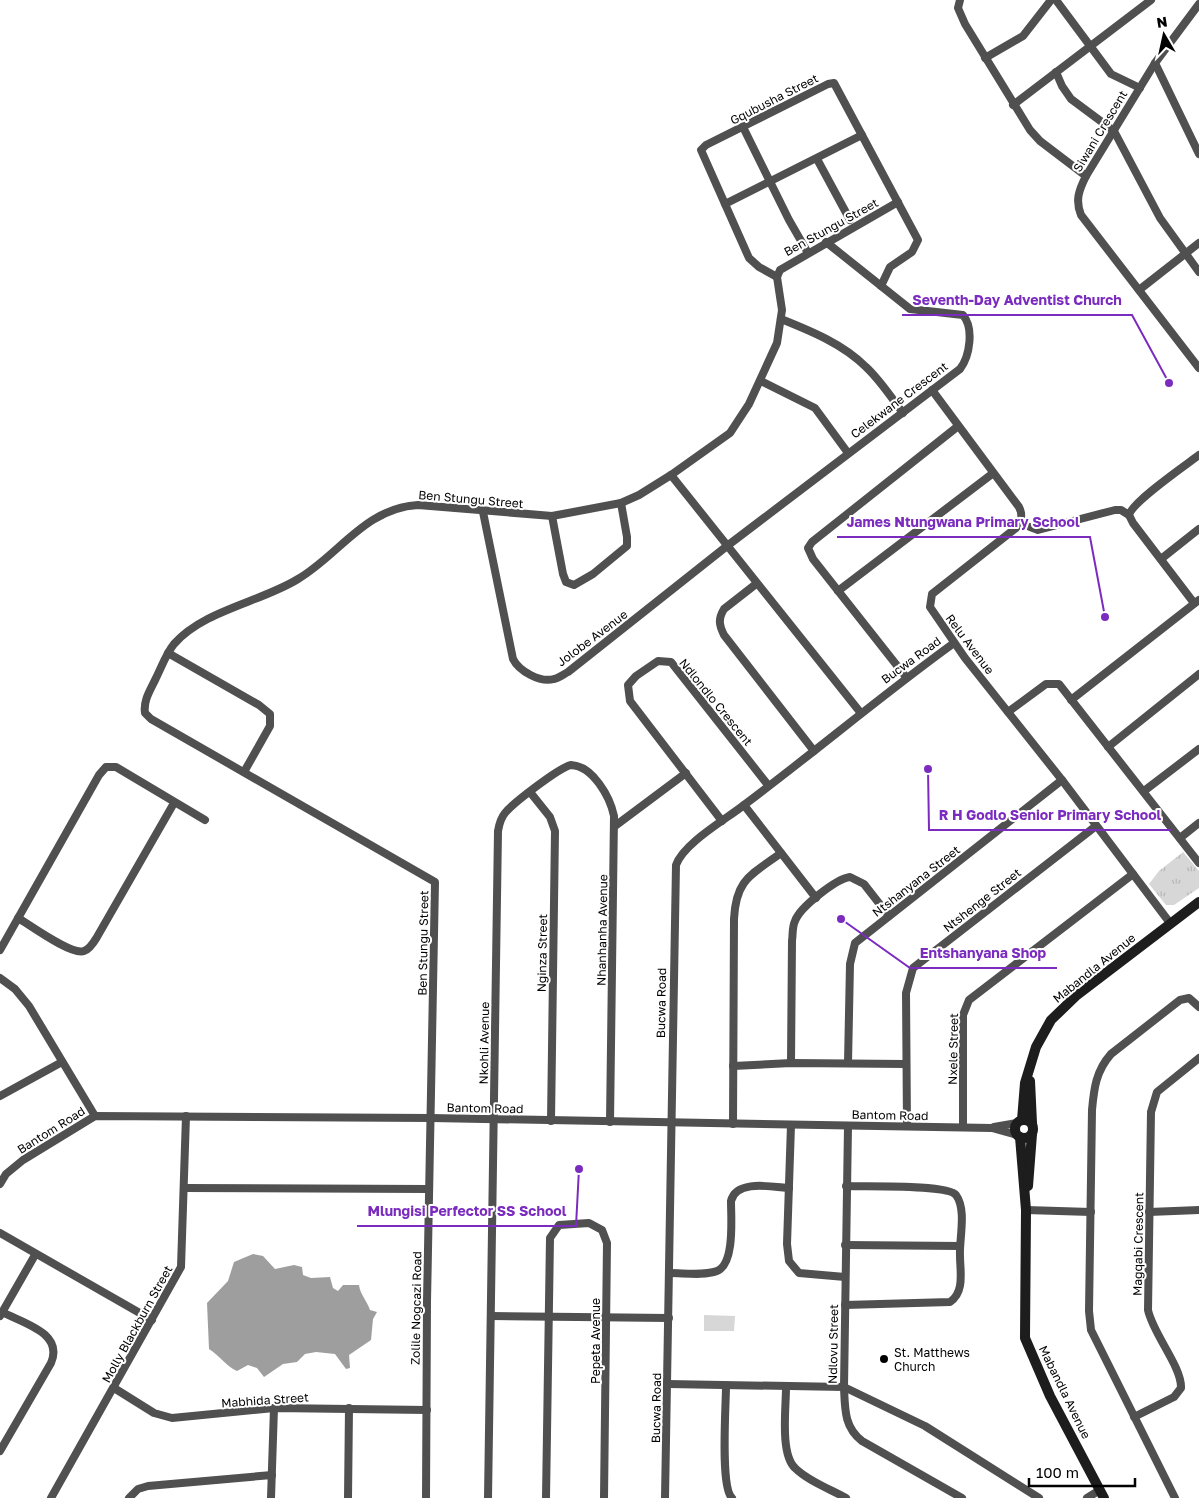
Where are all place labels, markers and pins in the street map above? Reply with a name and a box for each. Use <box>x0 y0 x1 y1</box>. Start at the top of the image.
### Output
callout: Seventh-Day Adventist Church <box>902 286 1132 315</box>
callout: James Ntungwana Primary School <box>837 508 1090 537</box>
callout: R H Godlo Senior Primary School <box>929 801 1171 830</box>
callout: Entshanyana Shop <box>910 939 1057 968</box>
callout: Mlungisi Perfector SS School <box>357 1197 576 1226</box>
place label: St. Matthews Church <box>894 1345 970 1374</box>
marker: St. Matthews Church <box>878 1353 890 1365</box>

